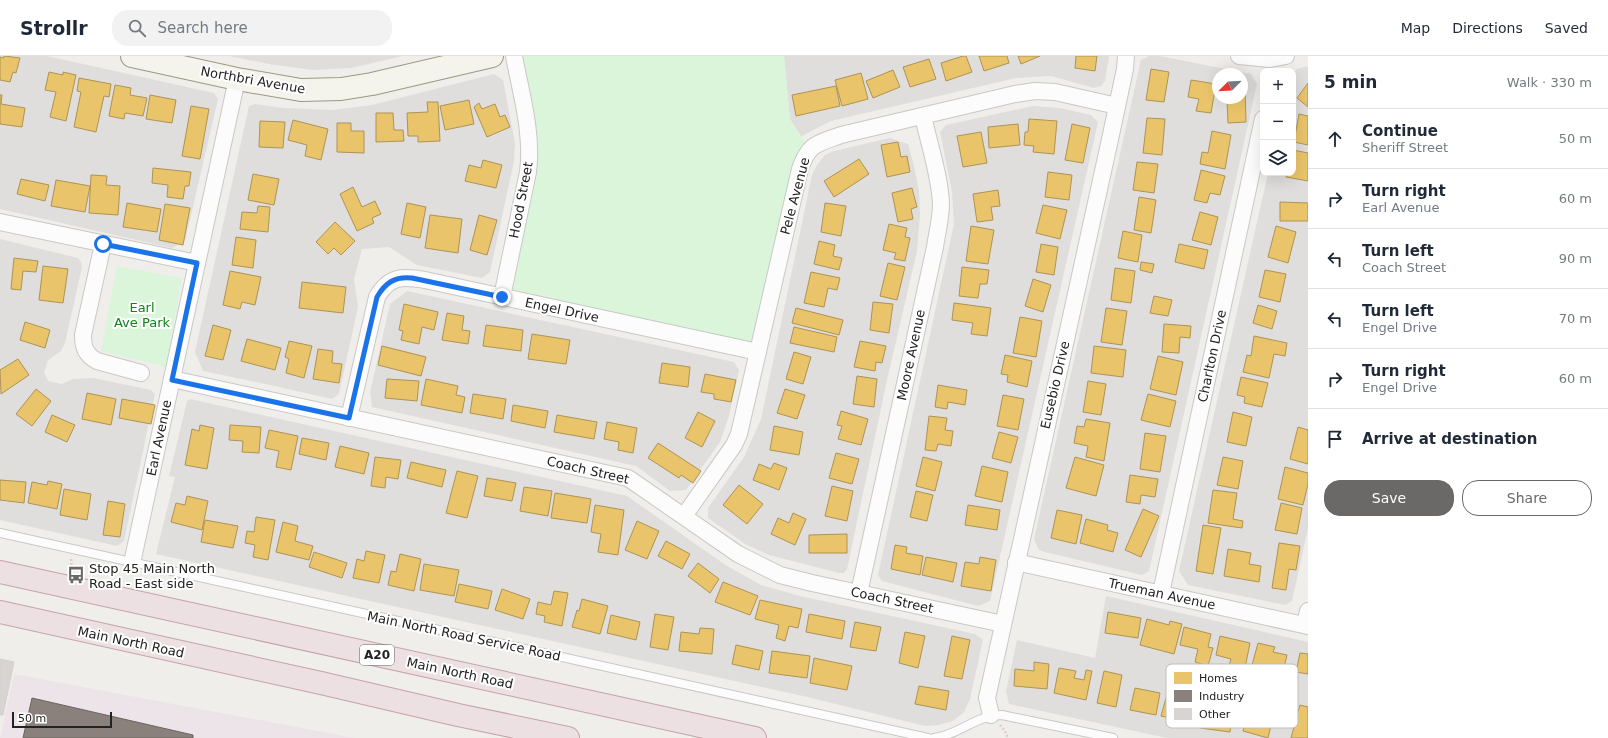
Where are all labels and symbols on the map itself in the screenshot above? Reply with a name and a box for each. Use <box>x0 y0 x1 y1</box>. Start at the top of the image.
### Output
street label: Northbri Avenue <box>200 63 306 97</box>
north arrow <box>1212 68 1248 104</box>
street label: Pele Avenue <box>777 156 813 236</box>
street label: Hood Street <box>506 160 536 240</box>
route start <box>94 235 112 253</box>
route end <box>493 288 511 306</box>
street label: Engel Drive <box>524 295 600 325</box>
park label: Earl Ave Park <box>114 300 170 330</box>
street label: Moore Avenue <box>894 308 928 402</box>
street label: Charlton Drive <box>1195 308 1229 404</box>
street label: Eusebio Drive <box>1038 340 1072 430</box>
street label: Earl Avenue <box>144 398 174 478</box>
street label: Coach Street <box>545 453 631 487</box>
place label: Stop 45 Main North Road - East side <box>89 561 215 591</box>
bus stop icon: Stop 45 Main North Road - East side <box>66 565 86 585</box>
street label: Trueman Avenue <box>1106 575 1217 613</box>
street label: Coach Street <box>849 584 935 616</box>
street label: Main North Road Service Road <box>366 608 562 664</box>
street label: Main North Road <box>76 623 186 661</box>
road number: A20 <box>360 645 394 665</box>
street label: Main North Road <box>405 654 515 692</box>
legend <box>1166 664 1298 728</box>
text: Homes <box>1199 672 1237 685</box>
text: Industry <box>1199 690 1245 703</box>
text: Other <box>1199 708 1231 721</box>
scale bar <box>12 710 112 729</box>

